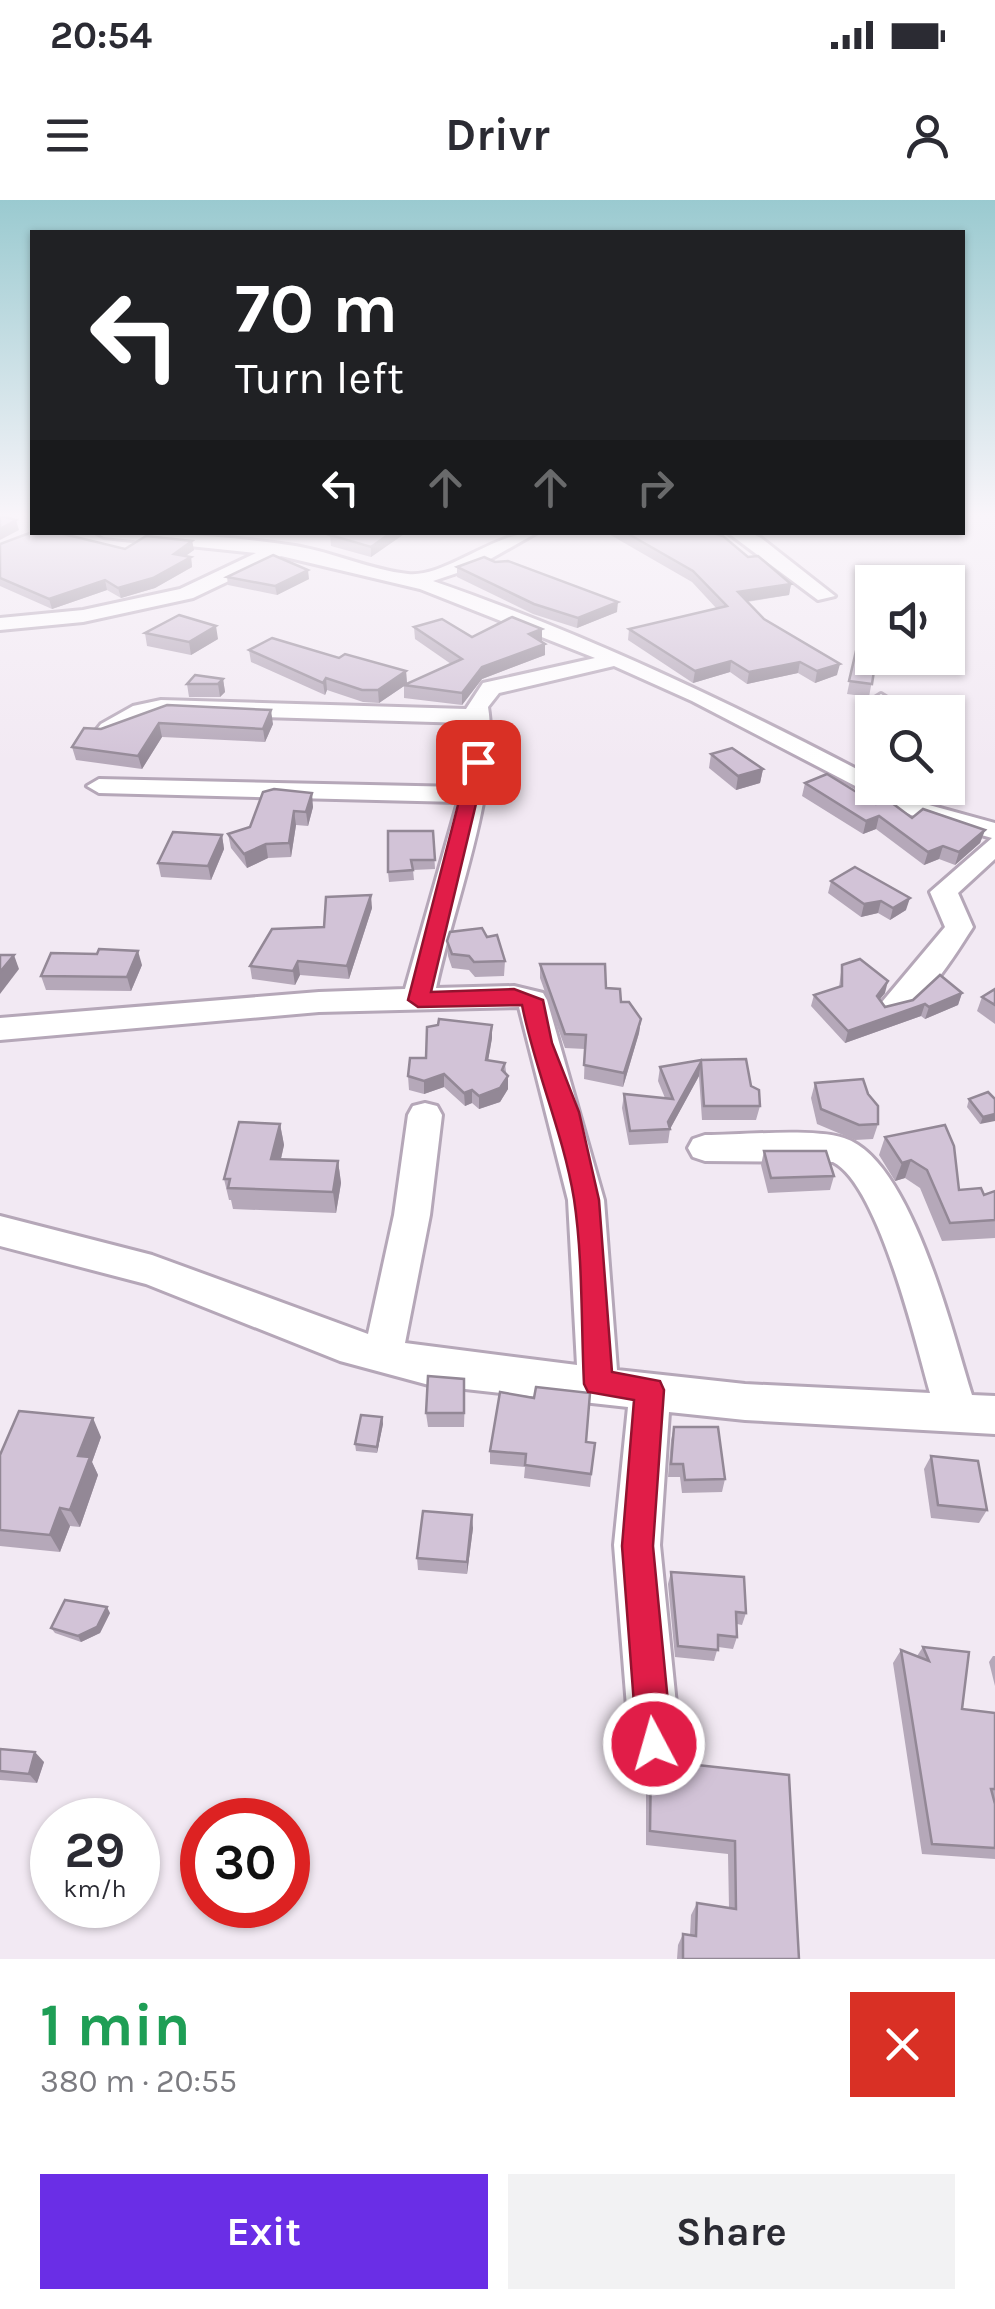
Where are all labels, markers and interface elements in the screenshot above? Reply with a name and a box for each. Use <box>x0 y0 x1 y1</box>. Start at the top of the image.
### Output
text: 20:54 <box>50 13 152 58</box>
icon: menu <box>40 108 95 163</box>
icon: person <box>900 108 955 163</box>
text: Drivr <box>445 109 550 161</box>
text: 70 m <box>235 268 398 350</box>
icon: left <box>70 270 200 400</box>
text: Turn left <box>235 352 404 404</box>
icon: left <box>313 460 368 515</box>
icon: ahead <box>418 460 473 515</box>
icon: ahead <box>523 460 578 515</box>
icon: right <box>628 460 683 515</box>
map controls <box>855 565 965 805</box>
button: sound <box>855 565 965 675</box>
button: search <box>855 695 965 805</box>
pin <box>436 720 521 805</box>
icon: arrive <box>451 735 506 790</box>
position arrow <box>602 1692 706 1796</box>
speed limit sign: 30 <box>180 1798 310 1928</box>
text: 29 <box>65 1821 125 1880</box>
text: km/h <box>63 1874 127 1903</box>
text: 1 min <box>40 1990 191 2060</box>
button: close <box>850 1992 955 2097</box>
text: 380 m · 20:55 <box>40 2063 237 2100</box>
button: Exit <box>40 2174 488 2289</box>
button: Share <box>508 2174 955 2289</box>

